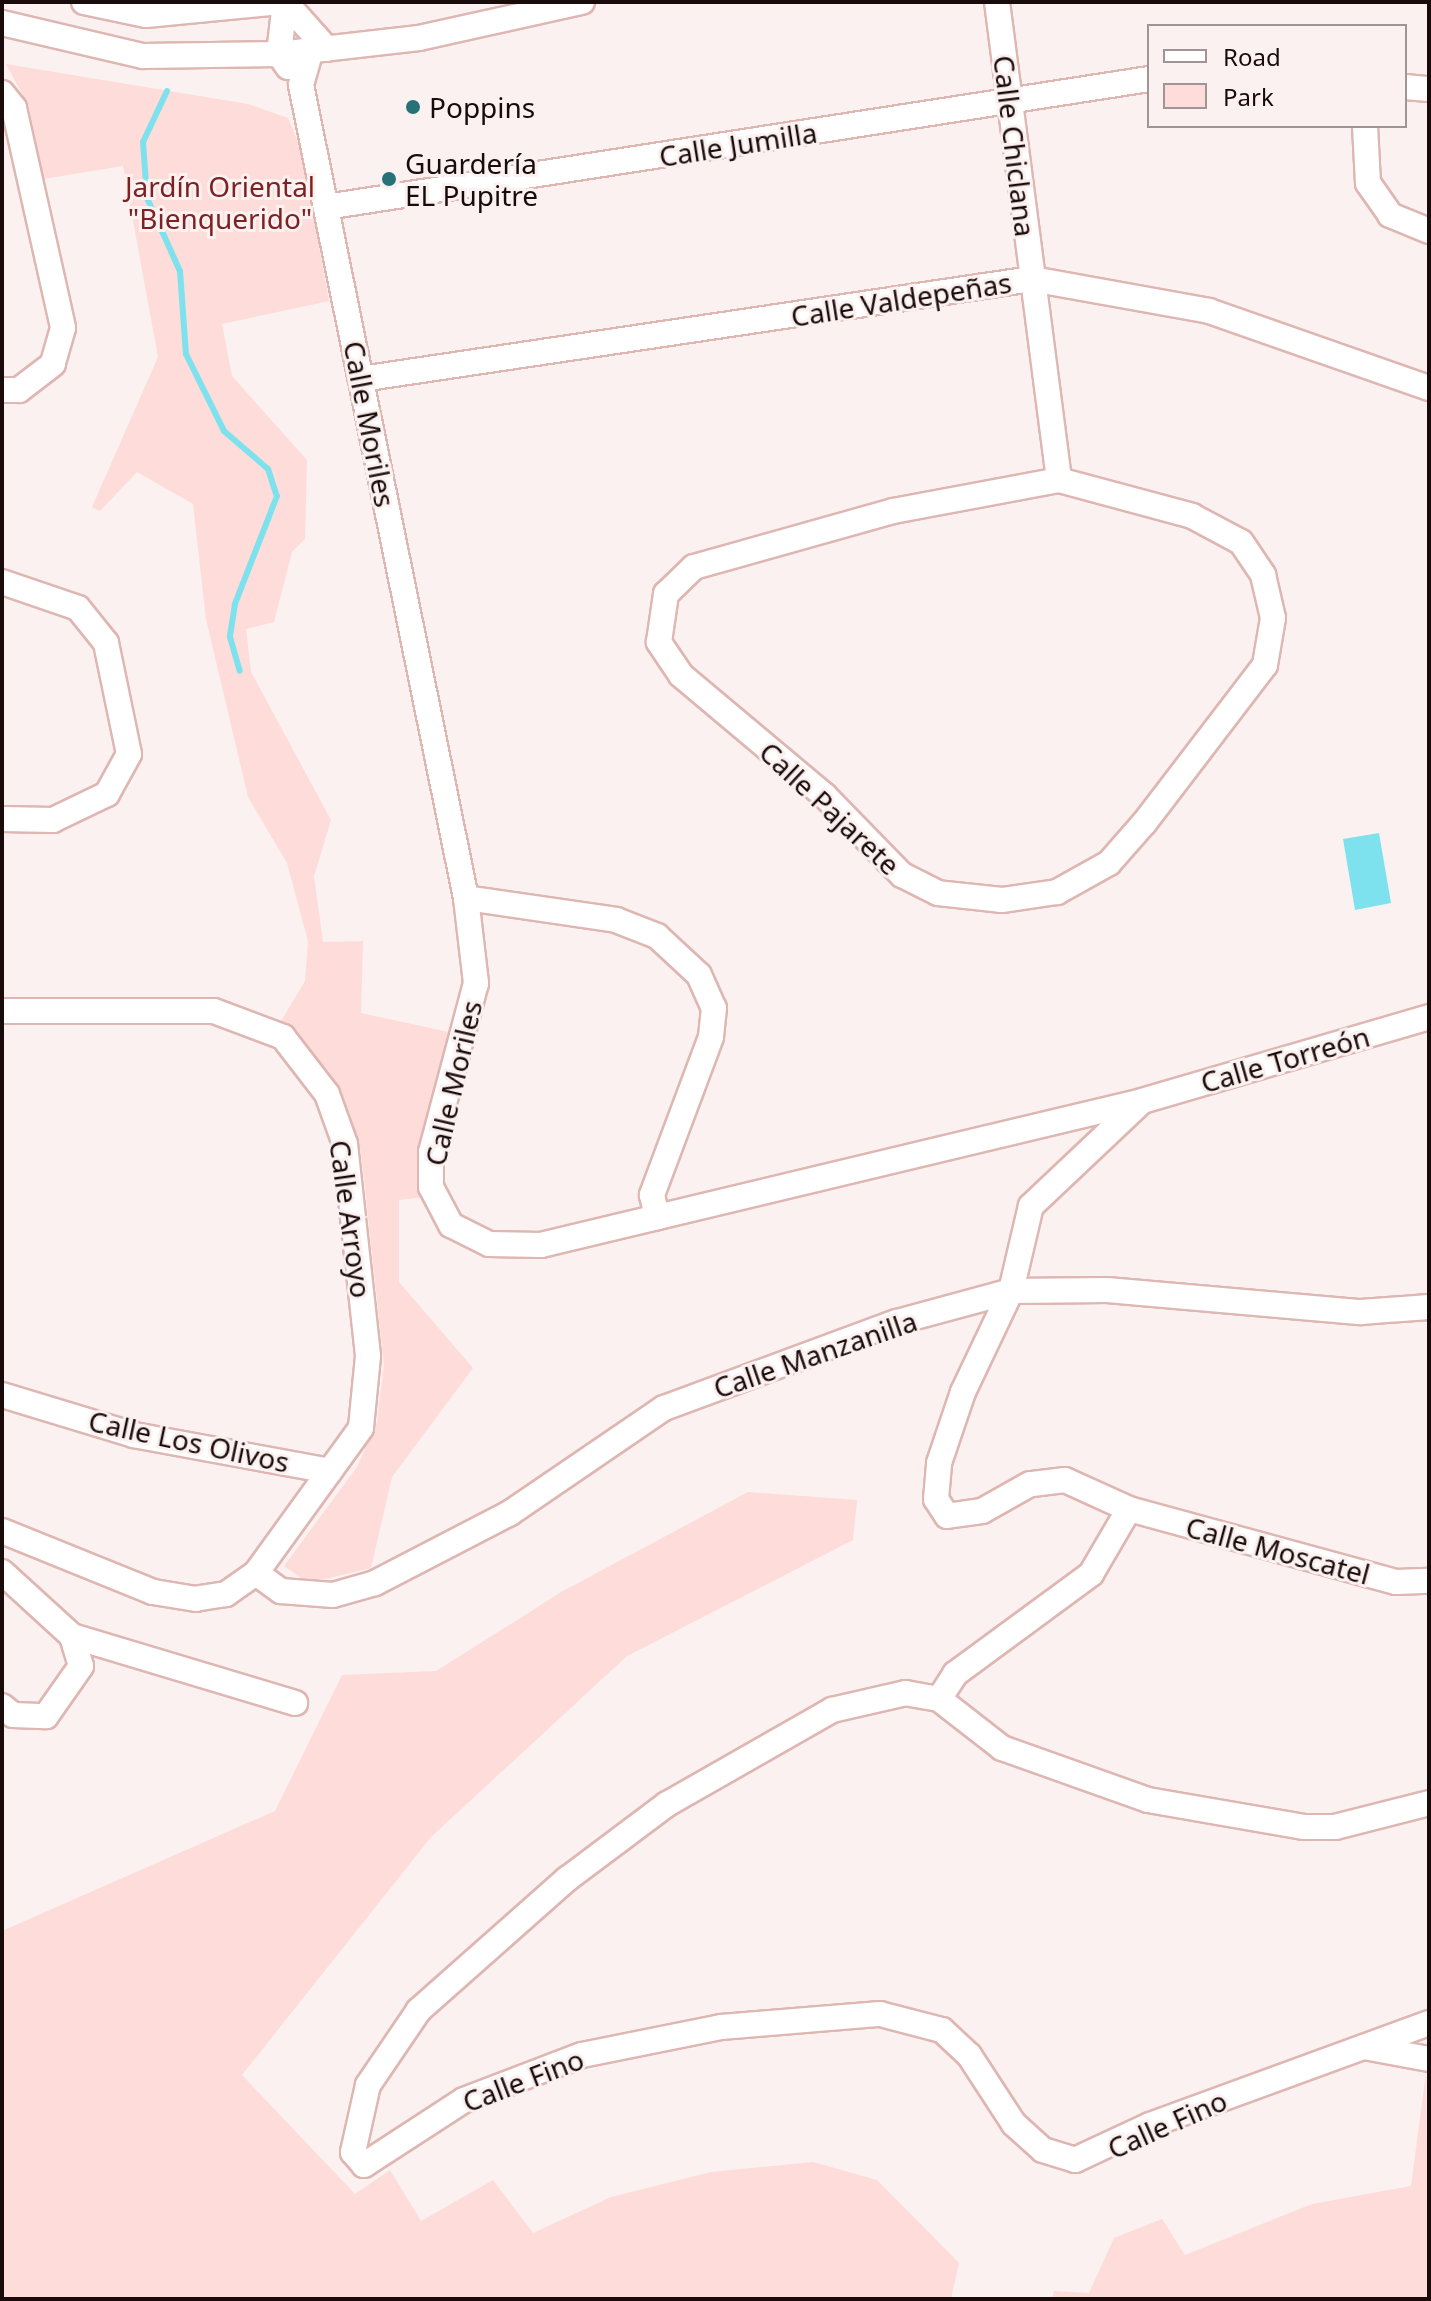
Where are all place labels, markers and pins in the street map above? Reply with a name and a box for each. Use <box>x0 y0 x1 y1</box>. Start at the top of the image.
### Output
place label: Poppins <box>429 90 535 124</box>
marker: Poppins <box>404 98 422 116</box>
place label: Guardería EL Pupitre <box>405 146 538 212</box>
marker: Guardería EL Pupitre <box>380 170 398 188</box>

